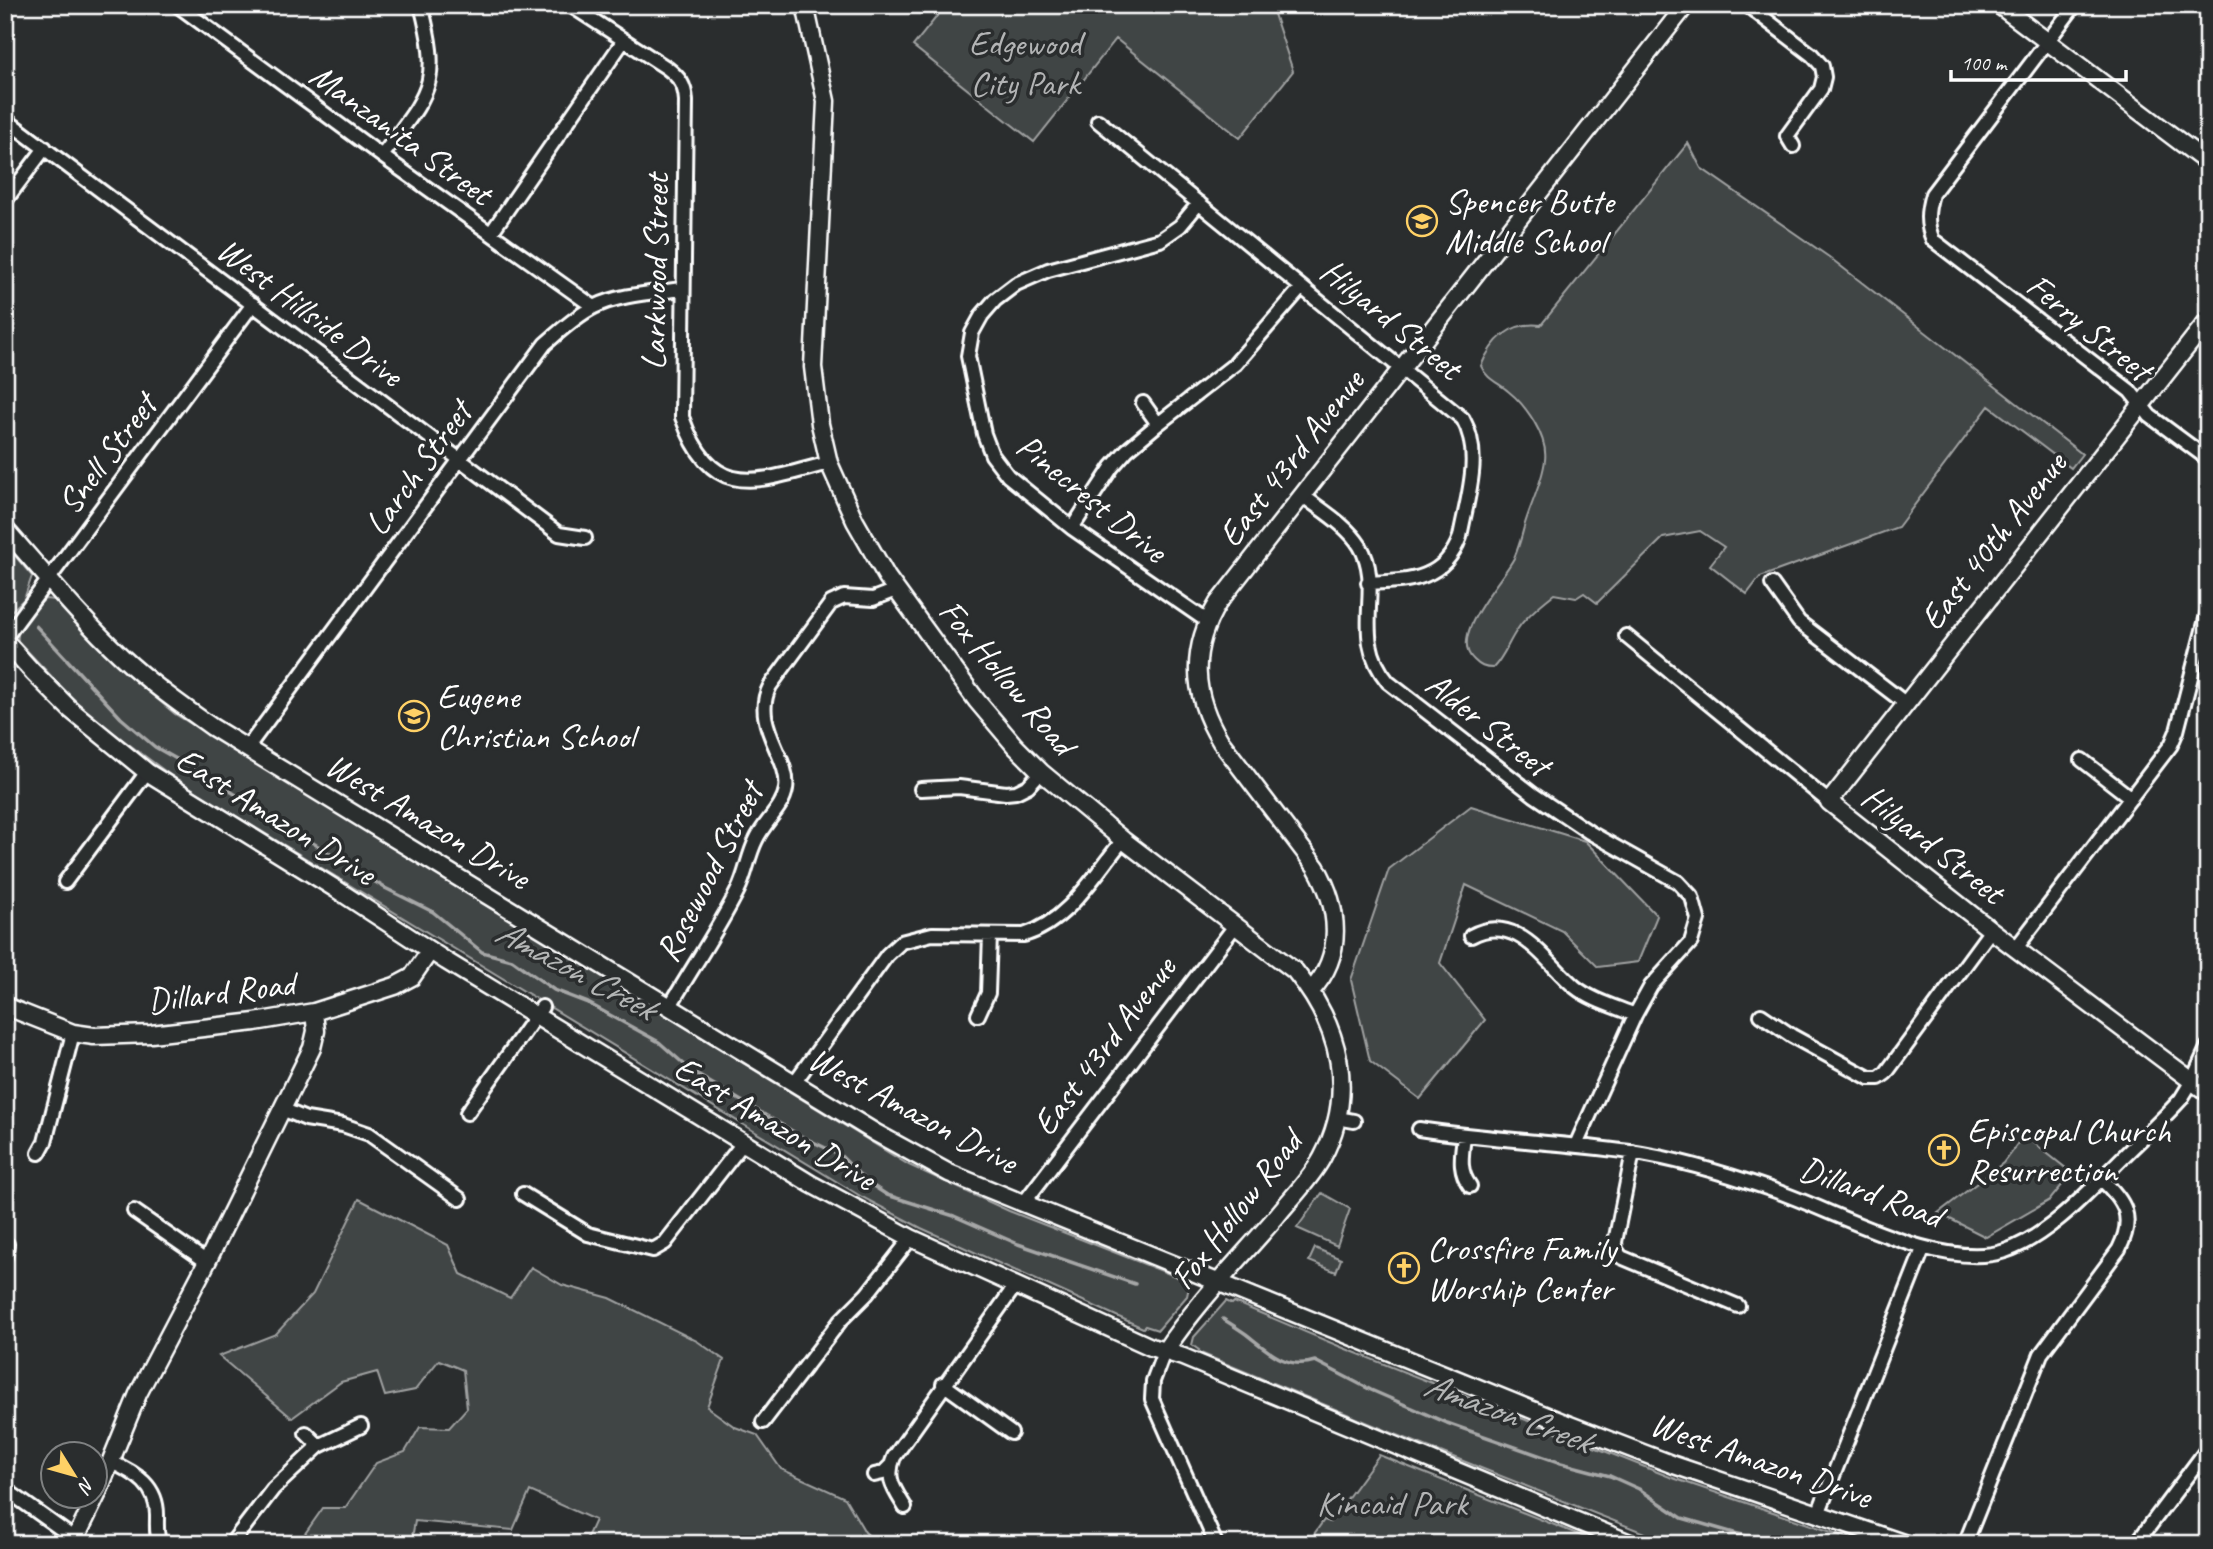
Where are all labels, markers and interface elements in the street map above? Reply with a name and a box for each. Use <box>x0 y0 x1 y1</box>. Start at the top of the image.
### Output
park label: Edgewood City Park <box>969 21 1087 106</box>
scale bar <box>1951 38 2126 82</box>
text: 100 m <box>1961 50 2008 76</box>
street label: Manzanita Street <box>301 53 504 217</box>
street label: Larkwood Street <box>631 170 679 370</box>
place label: Spencer Butte Middle School <box>1445 179 1616 264</box>
school or university icon: Spencer Butte Middle School <box>1405 204 1439 238</box>
street label: West Hillside Drive <box>208 227 414 398</box>
street label: Hilyard Street <box>1311 248 1473 392</box>
street label: Ferry Street <box>2017 263 2164 394</box>
street label: East 43rd Avenue <box>1208 358 1376 556</box>
street label: Snell Street <box>47 381 170 523</box>
street label: Larch Street <box>354 389 484 544</box>
street label: Pinecrest Drive <box>1007 423 1179 574</box>
street label: East 40th Avenue <box>1909 441 2078 639</box>
street label: Fox Hollow Road <box>929 590 1088 768</box>
street label: Alder Street <box>1417 661 1563 789</box>
place label: Eugene Christian School <box>437 674 641 759</box>
school or university icon: Eugene Christian School <box>397 699 431 733</box>
street label: East Amazon Drive <box>168 737 387 897</box>
street label: West Amazon Drive <box>318 742 541 901</box>
street label: Rosewood Street <box>645 771 775 969</box>
street label: Hilyard Street <box>1853 774 2016 916</box>
water label: Amazon Creek <box>488 907 669 1033</box>
street label: East 43rd Avenue <box>1022 945 1188 1144</box>
street label: Dillard Road <box>145 960 302 1023</box>
street label: West Amazon Drive <box>801 1036 1028 1185</box>
street label: East Amazon Drive <box>666 1045 886 1202</box>
place label: Episcopal Church Resurrection <box>1967 1108 2172 1193</box>
street label: Fox Hollow Road <box>1160 1117 1315 1299</box>
church icon: Episcopal Church Resurrection <box>1927 1133 1961 1167</box>
street label: Dillard Road <box>1794 1146 1953 1240</box>
place label: Crossfire Family Worship Center <box>1427 1226 1619 1311</box>
church icon: Crossfire Family Worship Center <box>1387 1251 1421 1285</box>
water label: Amazon Creek <box>1418 1360 1603 1466</box>
street label: West Amazon Drive <box>1645 1401 1880 1520</box>
north arrow <box>38 1440 108 1510</box>
text: N <box>72 1473 100 1499</box>
park label: Kincaid Park <box>1317 1481 1470 1526</box>

